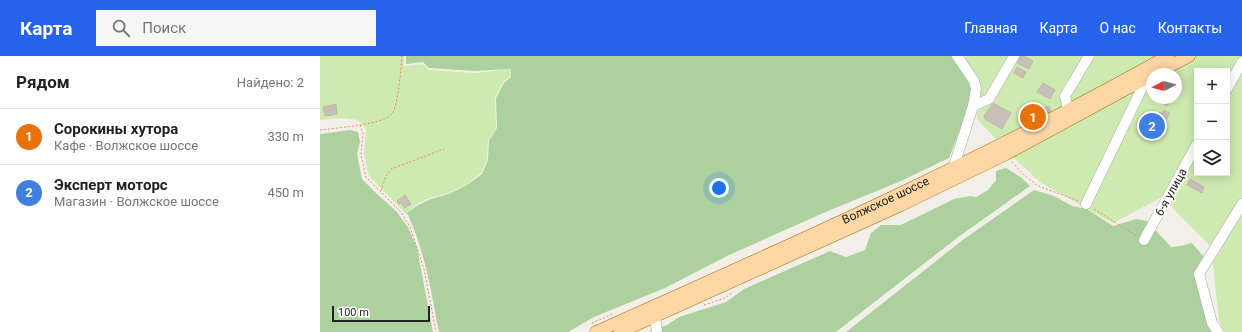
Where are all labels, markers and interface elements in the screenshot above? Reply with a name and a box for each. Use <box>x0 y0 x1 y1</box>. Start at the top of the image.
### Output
search box <box>96 10 376 46</box>
text: Карта <box>20 17 72 40</box>
icon: search <box>110 17 132 39</box>
text: Поиск <box>142 19 186 37</box>
text: Главная <box>964 20 1017 36</box>
text: Карта <box>1039 20 1078 36</box>
text: О нас <box>1100 20 1136 36</box>
text: Контакты <box>1158 20 1222 36</box>
north arrow <box>1146 68 1182 104</box>
map controls <box>1194 68 1230 176</box>
button: + <box>1194 68 1230 104</box>
text: Рядом <box>16 72 70 92</box>
text: Найдено: 2 <box>237 75 304 90</box>
pin: 1 <box>1020 102 1046 132</box>
button: − <box>1194 104 1230 140</box>
pin: 2 <box>1139 111 1165 141</box>
text: Сорокины хутора <box>54 120 178 138</box>
text: 1 <box>25 129 33 144</box>
text: 330 m <box>267 129 304 144</box>
text: Кафе · Волжское шоссе <box>54 138 198 153</box>
button: layers <box>1194 140 1230 176</box>
street label: 6-я улица <box>1152 166 1190 218</box>
street label: Волжское шоссе <box>840 174 931 227</box>
text: Эксперт моторс <box>54 176 168 194</box>
your location <box>709 178 729 198</box>
text: 2 <box>25 185 33 200</box>
text: 450 m <box>267 185 304 200</box>
text: Магазин · Волжское шоссе <box>54 194 219 209</box>
scale bar <box>332 304 430 323</box>
text: 100 m <box>338 306 369 319</box>

